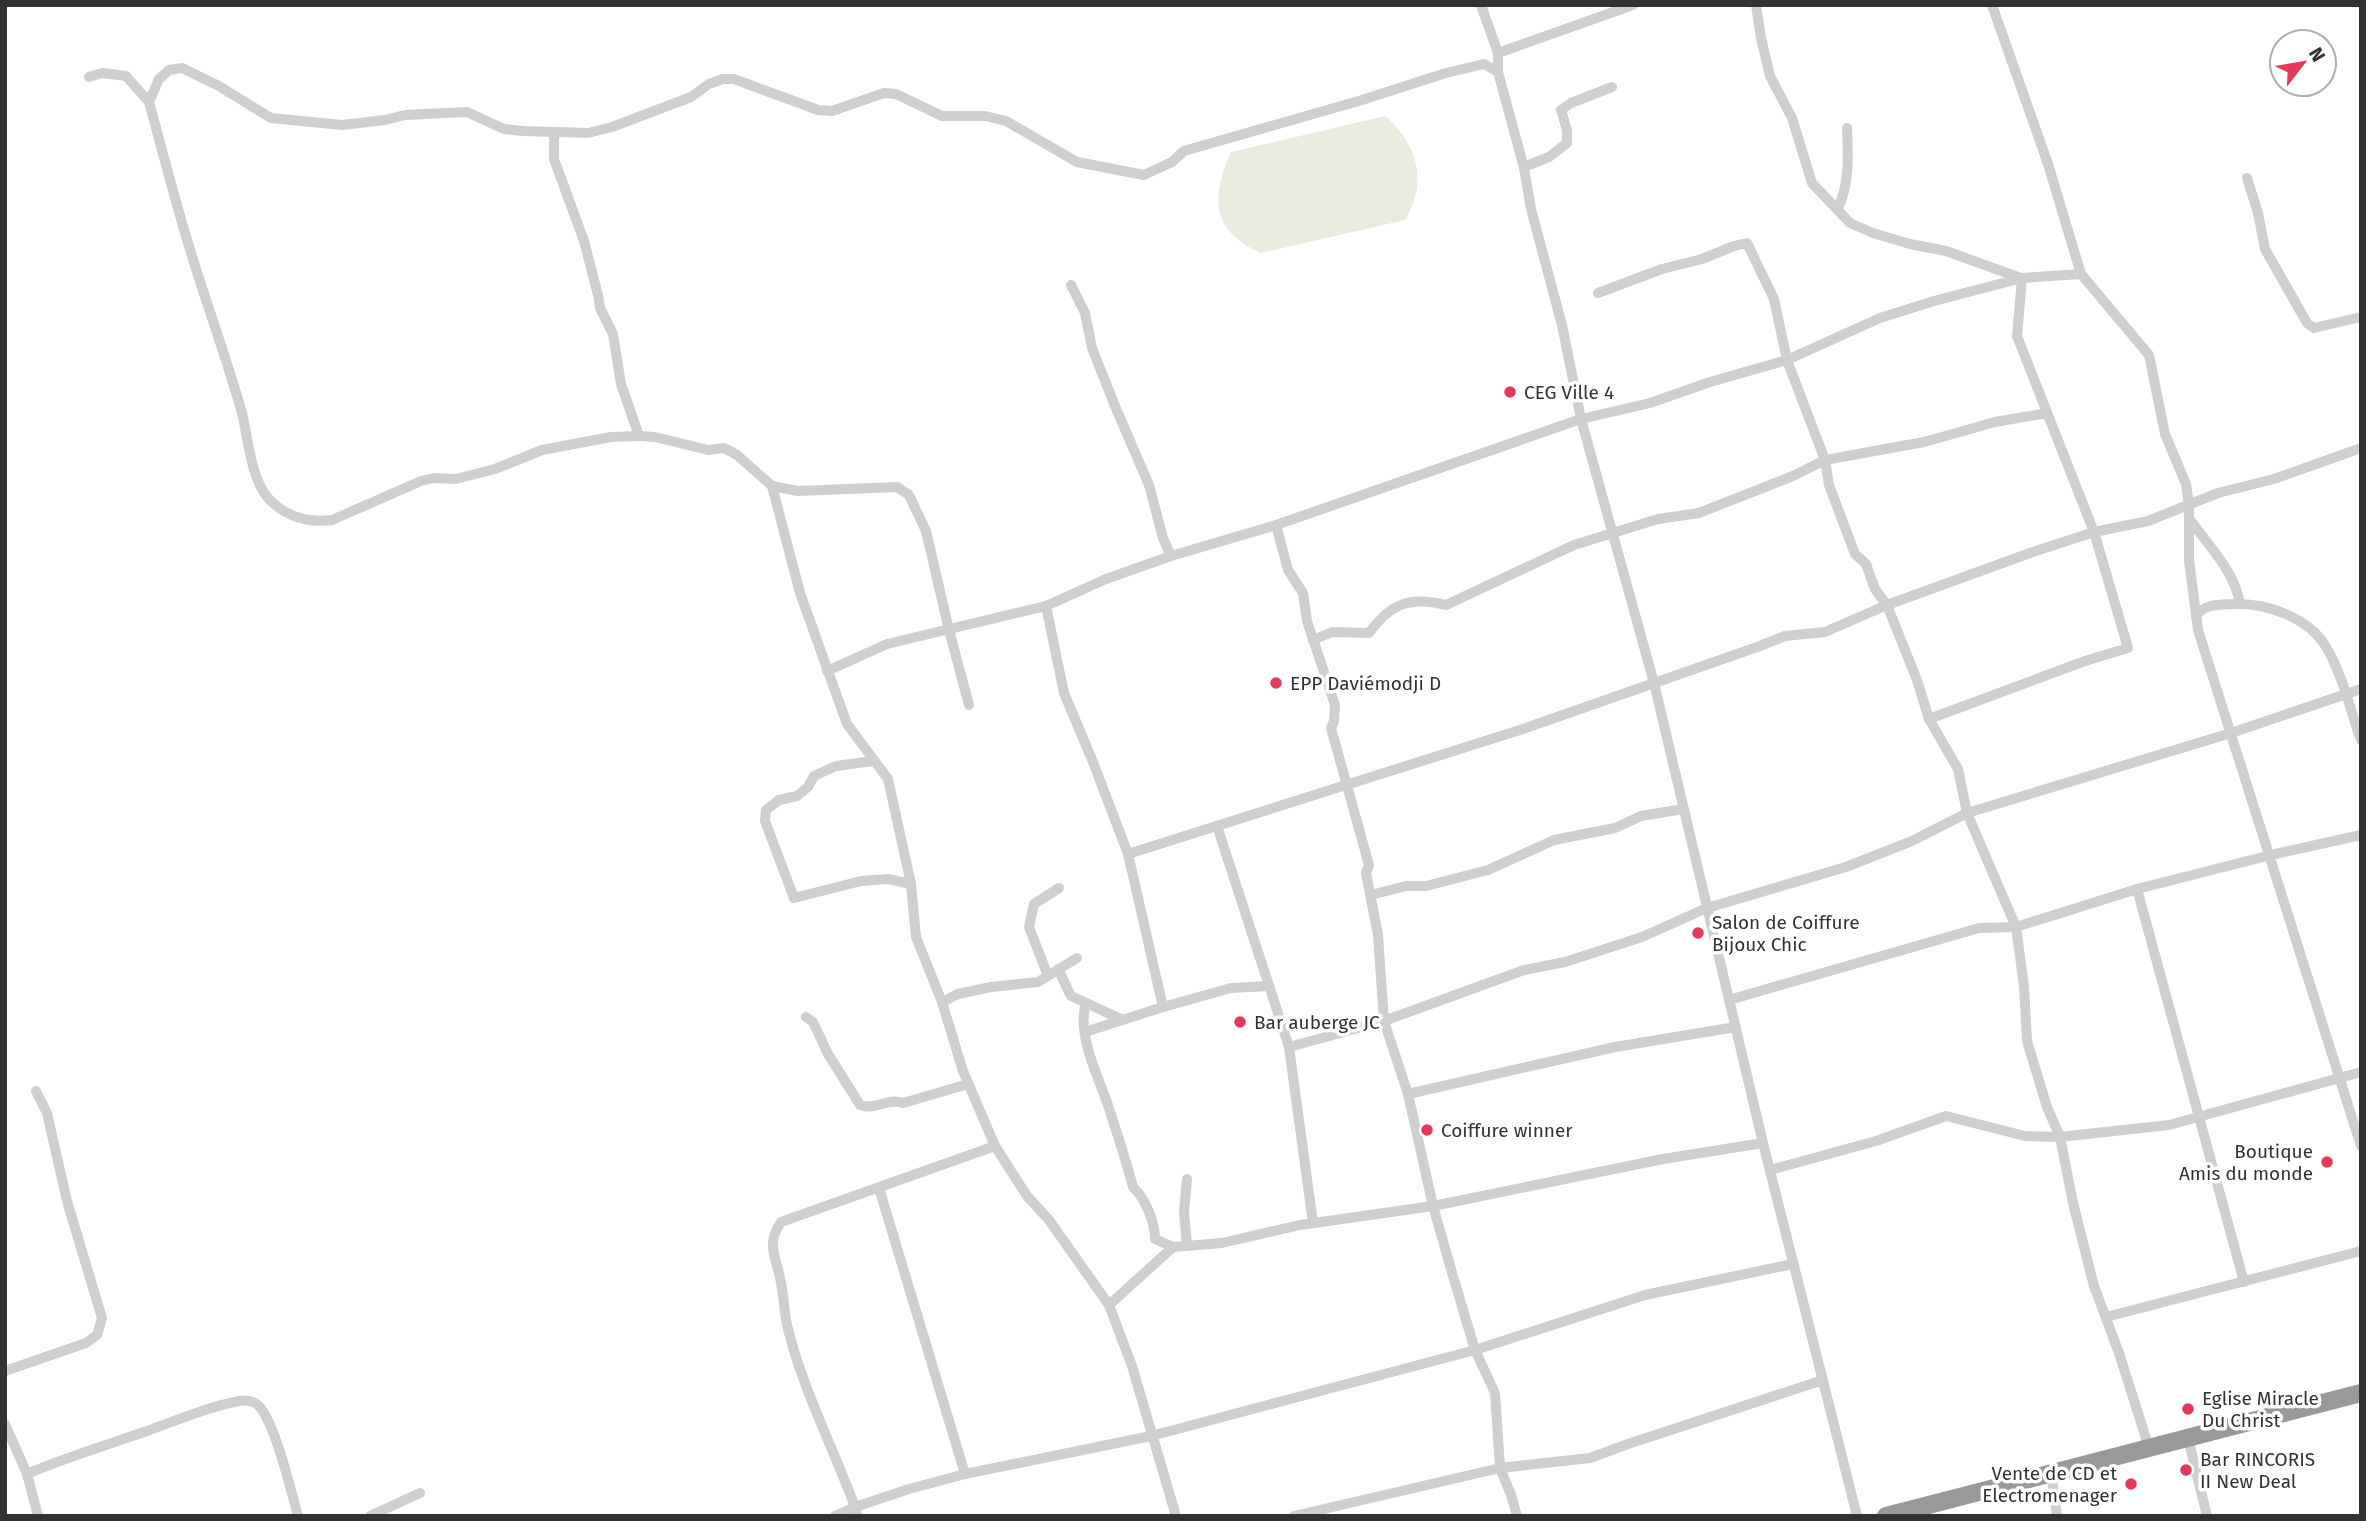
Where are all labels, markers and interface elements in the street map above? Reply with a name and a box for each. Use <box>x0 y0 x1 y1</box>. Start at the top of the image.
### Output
north arrow <box>2268 28 2338 98</box>
text: N <box>2304 43 2330 66</box>
place label: CEG Ville 4 <box>1524 381 1614 404</box>
marker: CEG Ville 4 <box>1502 384 1518 400</box>
place label: EPP Daviémodji D <box>1290 672 1441 695</box>
marker: EPP Daviémodji D <box>1268 675 1284 691</box>
place label: Salon de Coiffure Bijoux Chic <box>1712 911 1860 956</box>
marker: Salon de Coiffure Bijoux Chic <box>1690 925 1706 941</box>
place label: Bar auberge JC <box>1254 1011 1380 1034</box>
marker: Bar auberge JC <box>1232 1014 1248 1030</box>
place label: Coiffure winner <box>1441 1119 1573 1142</box>
marker: Coiffure winner <box>1419 1122 1435 1138</box>
place label: Boutique Amis du monde <box>2179 1140 2313 1185</box>
marker: Boutique Amis du monde <box>2319 1154 2335 1170</box>
place label: Eglise Miracle Du Christ <box>2202 1387 2319 1432</box>
marker: Eglise Miracle Du Christ <box>2180 1401 2196 1417</box>
place label: Bar RINCORIS II New Deal <box>2200 1448 2315 1493</box>
place label: Vente de CD et Electromenager <box>1982 1462 2118 1507</box>
marker: Bar RINCORIS II New Deal <box>2178 1462 2194 1478</box>
marker: Vente de CD et Electromenager <box>2123 1476 2139 1492</box>

